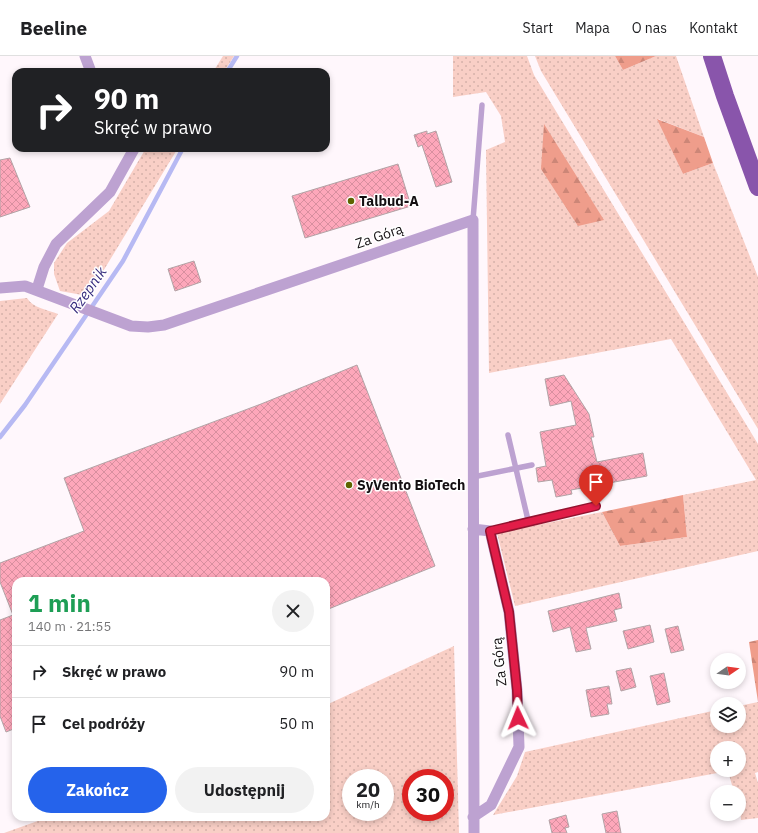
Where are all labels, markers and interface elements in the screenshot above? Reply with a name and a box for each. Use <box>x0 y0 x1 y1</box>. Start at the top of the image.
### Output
text: Beeline <box>20 16 87 40</box>
text: Start <box>523 19 553 37</box>
text: Mapa <box>575 19 610 37</box>
text: O nas <box>632 19 667 37</box>
text: Kontakt <box>689 19 738 37</box>
text: 90 m <box>94 80 159 117</box>
icon: right <box>28 84 80 136</box>
text: Skręć w prawo <box>94 116 212 139</box>
place label: Talbud-A <box>359 192 419 210</box>
marker: Talbud-A <box>346 196 356 206</box>
street label: Za Górą <box>353 219 406 252</box>
water label: Rzepnik <box>65 263 111 317</box>
pin <box>579 465 613 506</box>
icon: arrive <box>585 471 607 493</box>
place label: SyVento BioTech <box>357 476 465 494</box>
marker: SyVento BioTech <box>344 480 354 490</box>
text: 1 min <box>28 587 91 619</box>
button: close <box>272 590 314 632</box>
text: 140 m · 21:55 <box>28 618 111 635</box>
street label: Za Górą <box>487 636 511 687</box>
north arrow <box>710 653 746 689</box>
map controls <box>710 653 746 821</box>
icon: right <box>28 661 50 683</box>
text: Skręć w prawo <box>62 662 166 681</box>
text: 90 m <box>279 662 314 681</box>
position arrow <box>497 697 539 739</box>
button: layers <box>710 697 746 733</box>
icon: arrive <box>28 713 50 735</box>
text: Cel podróży <box>62 714 145 733</box>
text: 50 m <box>279 714 314 733</box>
button: + <box>710 741 746 777</box>
button: Zakończ <box>28 767 167 813</box>
button: Udostępnij <box>175 767 314 813</box>
speed limit sign: 30 <box>402 769 454 821</box>
text: 20 <box>356 776 380 803</box>
button: − <box>710 785 746 821</box>
text: km/h <box>356 798 380 811</box>

